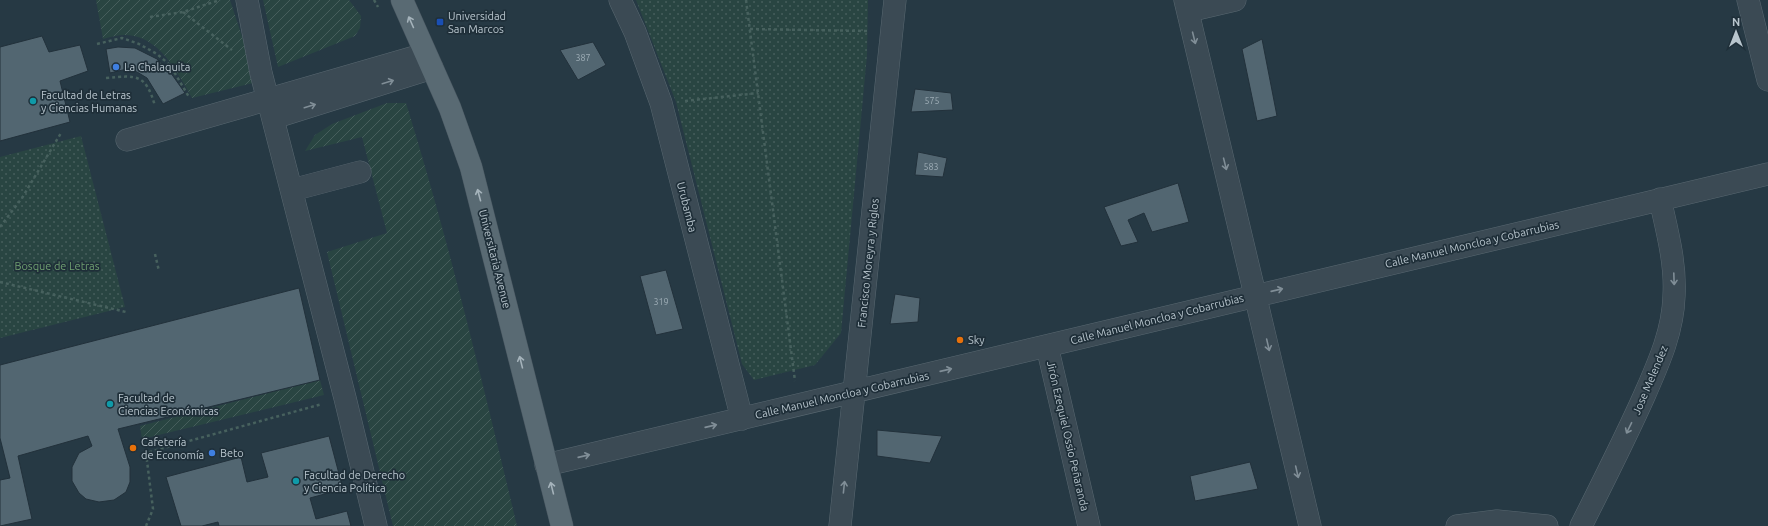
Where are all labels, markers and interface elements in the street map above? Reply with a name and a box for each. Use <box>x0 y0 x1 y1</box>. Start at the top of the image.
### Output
place label: Universidad San Marcos <box>448 10 506 35</box>
north arrow <box>1716 12 1756 52</box>
text: N <box>1732 16 1740 28</box>
one-way arrow <box>407 17 415 29</box>
marker: Universidad San Marcos <box>435 17 445 27</box>
one-way arrow <box>1191 31 1199 44</box>
house number: 387 <box>575 53 591 63</box>
place label: La Chalaquita <box>124 61 190 73</box>
marker: La Chalaquita <box>111 62 121 72</box>
one-way arrow <box>382 78 395 85</box>
place label: Facultad de Letras y Ciencias Humanas <box>41 89 137 114</box>
marker: Facultad de Letras y Ciencias Humanas <box>28 96 38 106</box>
house number: 575 <box>924 96 940 106</box>
one-way arrow <box>303 102 316 109</box>
one-way arrow <box>1221 158 1229 171</box>
house number: 583 <box>923 162 939 172</box>
street label: Urubamba <box>675 180 699 234</box>
one-way arrow <box>474 189 482 202</box>
street label: Francisco Moreyra y Riglos <box>855 198 881 328</box>
street label: Universitaria Avenue <box>477 208 513 310</box>
street label: Calle Manuel Moncloa y Cobarrubias <box>1384 218 1560 270</box>
park label: Bosque de Letras <box>14 260 100 272</box>
one-way arrow <box>1670 272 1678 285</box>
one-way arrow <box>1270 286 1283 293</box>
street label: Calle Manuel Moncloa y Cobarrubias <box>1069 292 1245 346</box>
house number: 319 <box>653 297 669 307</box>
place label: Sky <box>968 334 985 346</box>
marker: Sky <box>955 335 965 345</box>
one-way arrow <box>1265 338 1272 351</box>
street label: Jose Melendez <box>1630 344 1670 416</box>
one-way arrow <box>517 356 524 369</box>
street label: Jirón Ezequiel Ossio Peñaranda <box>1045 360 1091 512</box>
one-way arrow <box>939 365 952 373</box>
street label: Calle Manuel Moncloa y Cobarrubias <box>754 369 930 421</box>
place label: Facultad de Ciencias Económicas <box>118 392 219 417</box>
marker: Facultad de Ciencias Económicas <box>105 399 115 409</box>
one-way arrow <box>704 422 717 429</box>
one-way arrow <box>1625 422 1632 434</box>
place label: Cafetería de Economía <box>141 436 204 461</box>
marker: Cafetería de Economía <box>128 443 138 453</box>
place label: Beto <box>220 447 244 459</box>
marker: Beto <box>207 448 217 458</box>
one-way arrow <box>578 452 591 460</box>
one-way arrow <box>1294 465 1302 478</box>
place label: Facultad de Derecho y Ciencia Política <box>304 469 405 494</box>
marker: Facultad de Derecho y Ciencia Política <box>291 476 301 486</box>
one-way arrow <box>841 481 848 494</box>
one-way arrow <box>548 482 555 495</box>

